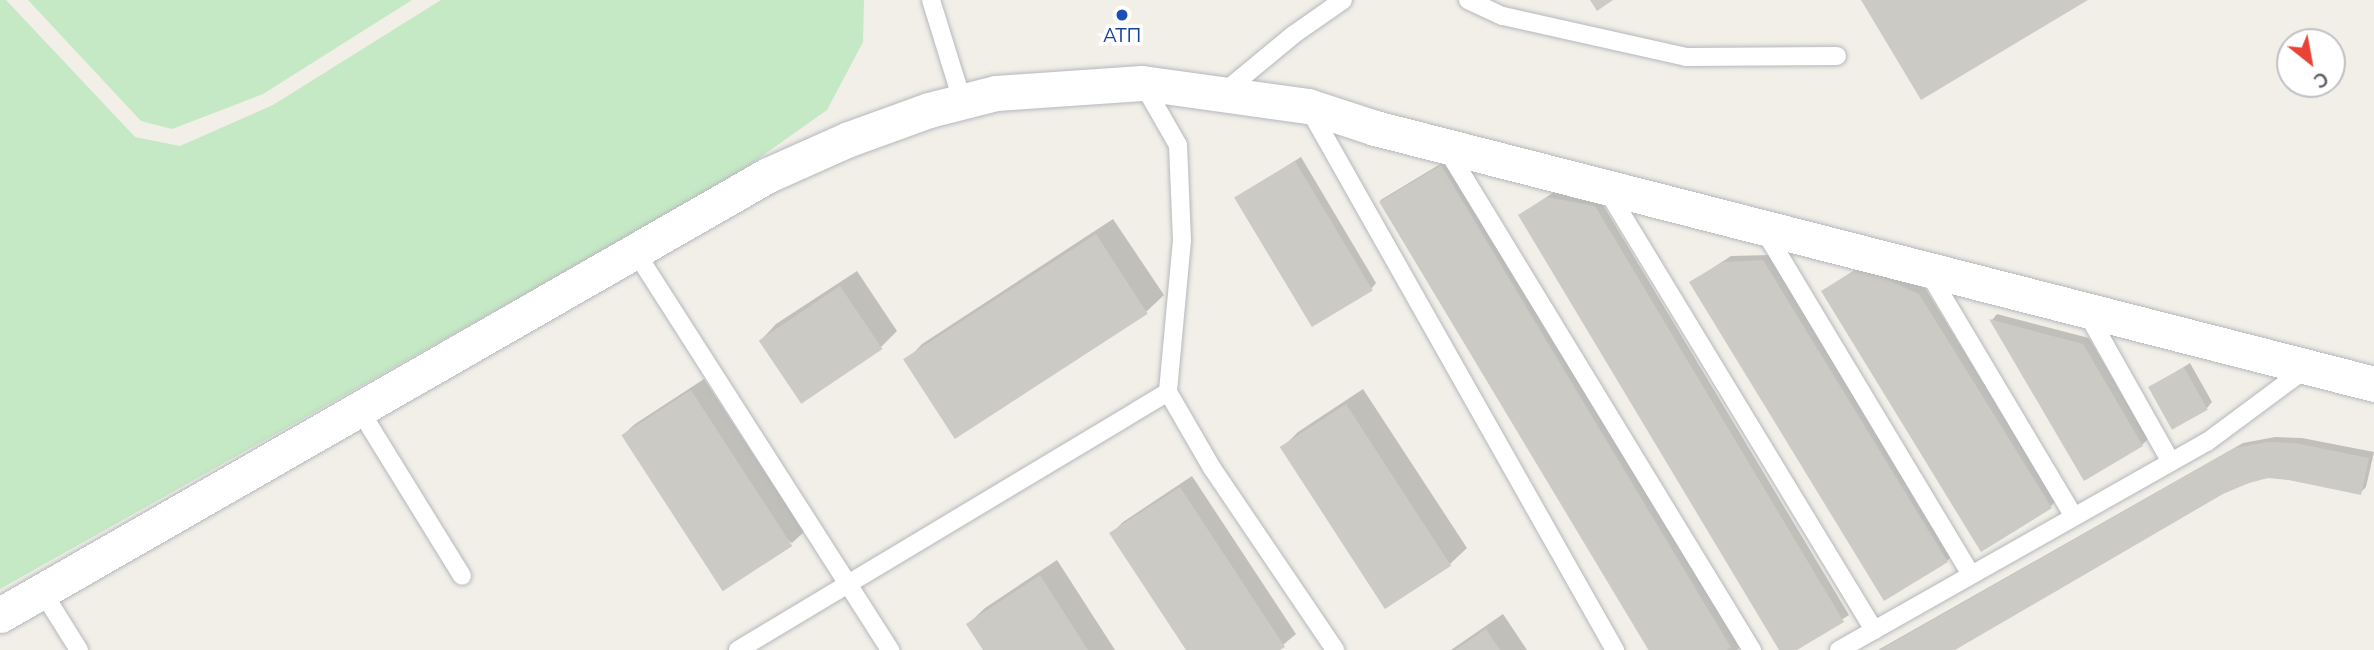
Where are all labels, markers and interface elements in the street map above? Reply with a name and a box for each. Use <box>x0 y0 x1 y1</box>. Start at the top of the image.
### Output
marker: АТП <box>1114 7 1130 23</box>
place label: АТП <box>1103 26 1141 48</box>
north arrow <box>2276 28 2346 98</box>
text: С <box>2309 65 2333 94</box>

